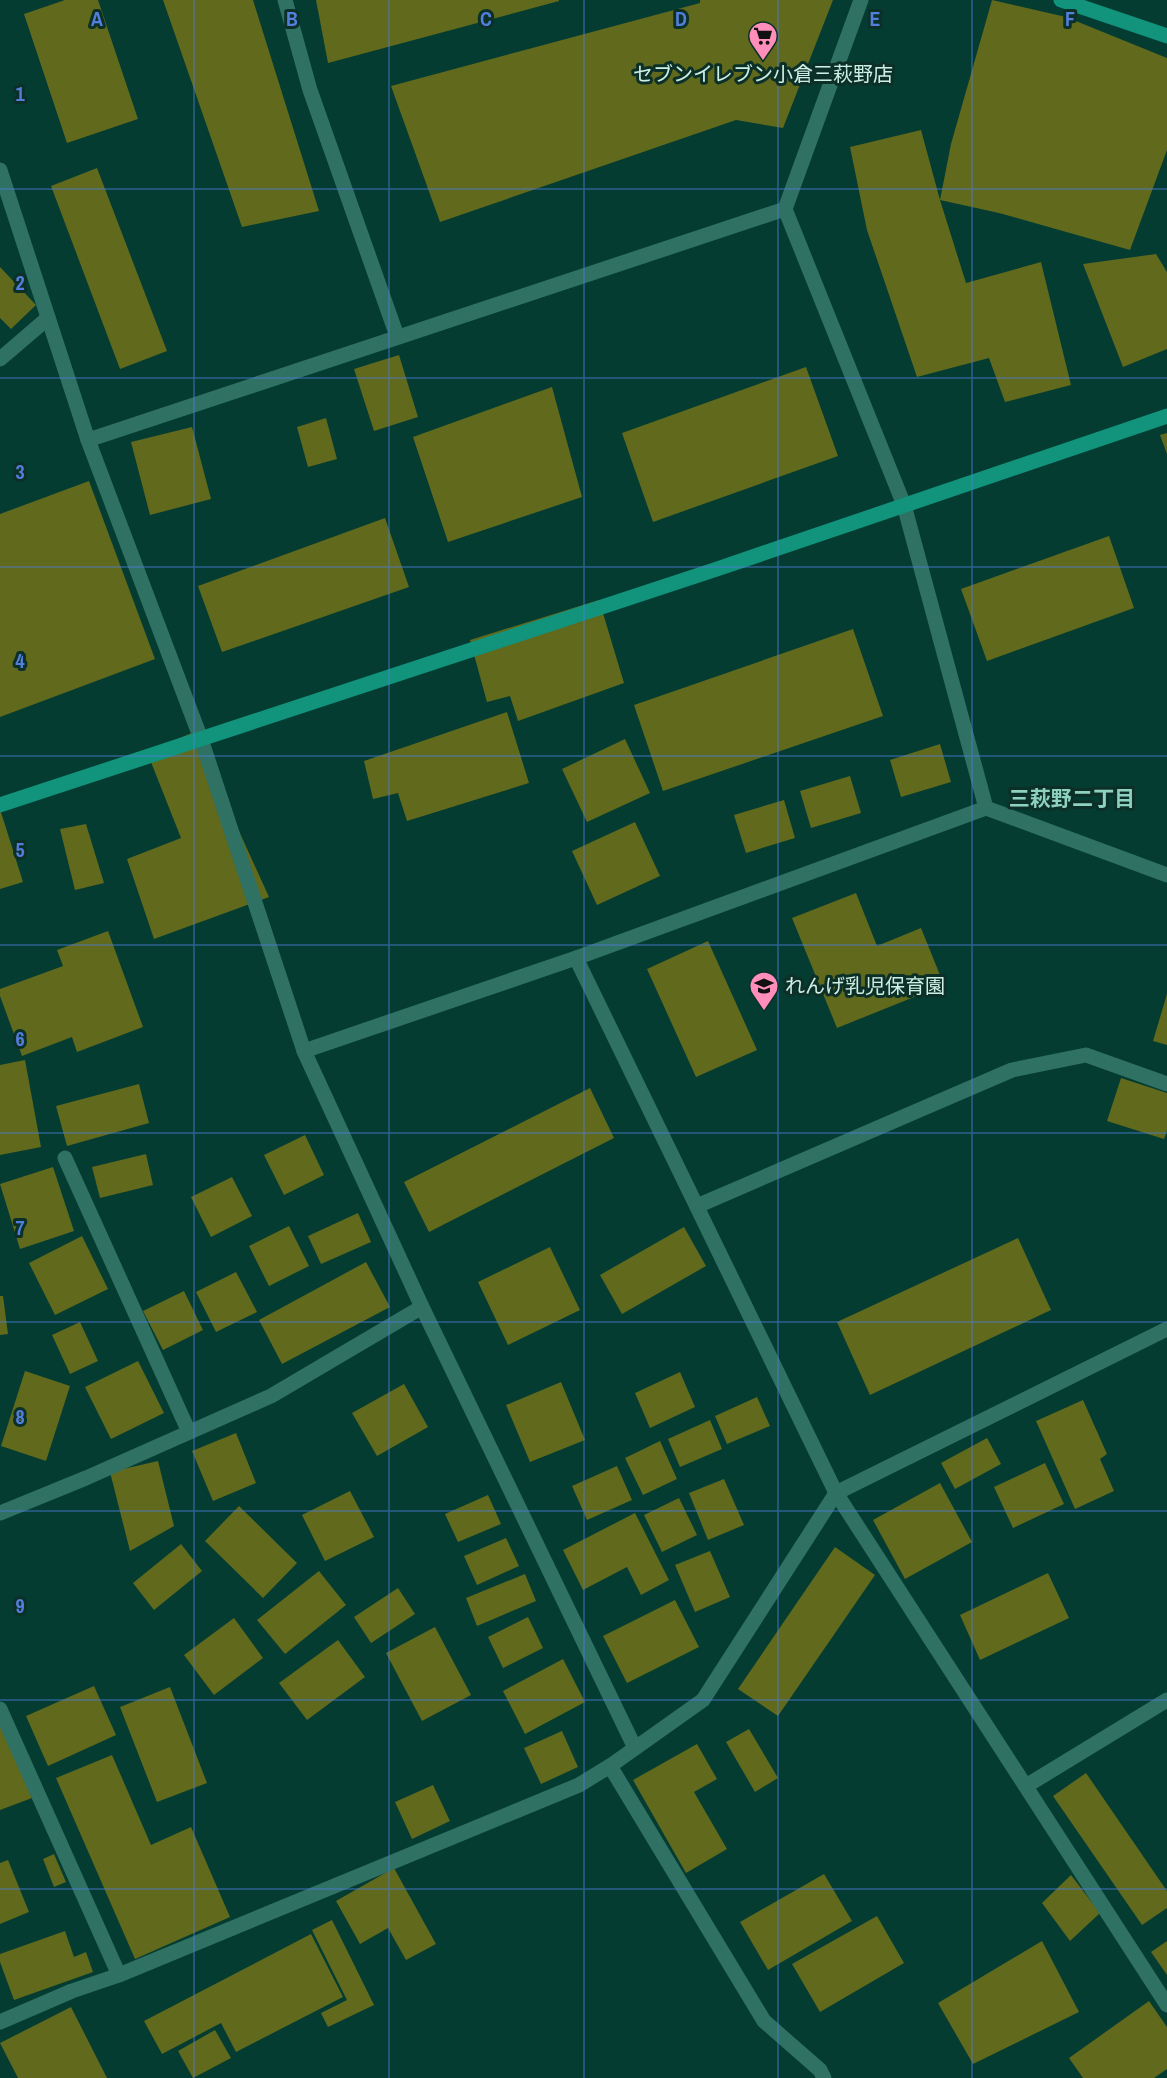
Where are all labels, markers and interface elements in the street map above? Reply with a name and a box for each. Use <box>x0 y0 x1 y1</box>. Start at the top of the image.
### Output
text: A <box>91 5 103 32</box>
text: B <box>286 5 298 32</box>
text: C <box>480 5 492 32</box>
text: D <box>675 5 687 32</box>
text: E <box>870 5 881 32</box>
text: F <box>1065 5 1075 32</box>
supermarket icon: セブンイレブン小倉三萩野店 <box>747 20 779 62</box>
place label: セブンイレブン小倉三萩野店 <box>633 60 893 87</box>
text: 1 <box>15 80 25 107</box>
text: 2 <box>15 269 25 296</box>
text: 3 <box>15 458 25 485</box>
text: 4 <box>15 647 25 674</box>
district label: 三萩野二丁目 <box>1009 784 1135 813</box>
text: 5 <box>15 836 25 863</box>
school or university icon: れんげ乳児保育園 <box>748 970 780 1012</box>
place label: れんげ乳児保育園 <box>785 972 945 999</box>
text: 6 <box>15 1025 25 1052</box>
text: 7 <box>15 1214 25 1241</box>
text: 8 <box>15 1403 25 1430</box>
text: 9 <box>15 1592 25 1619</box>

